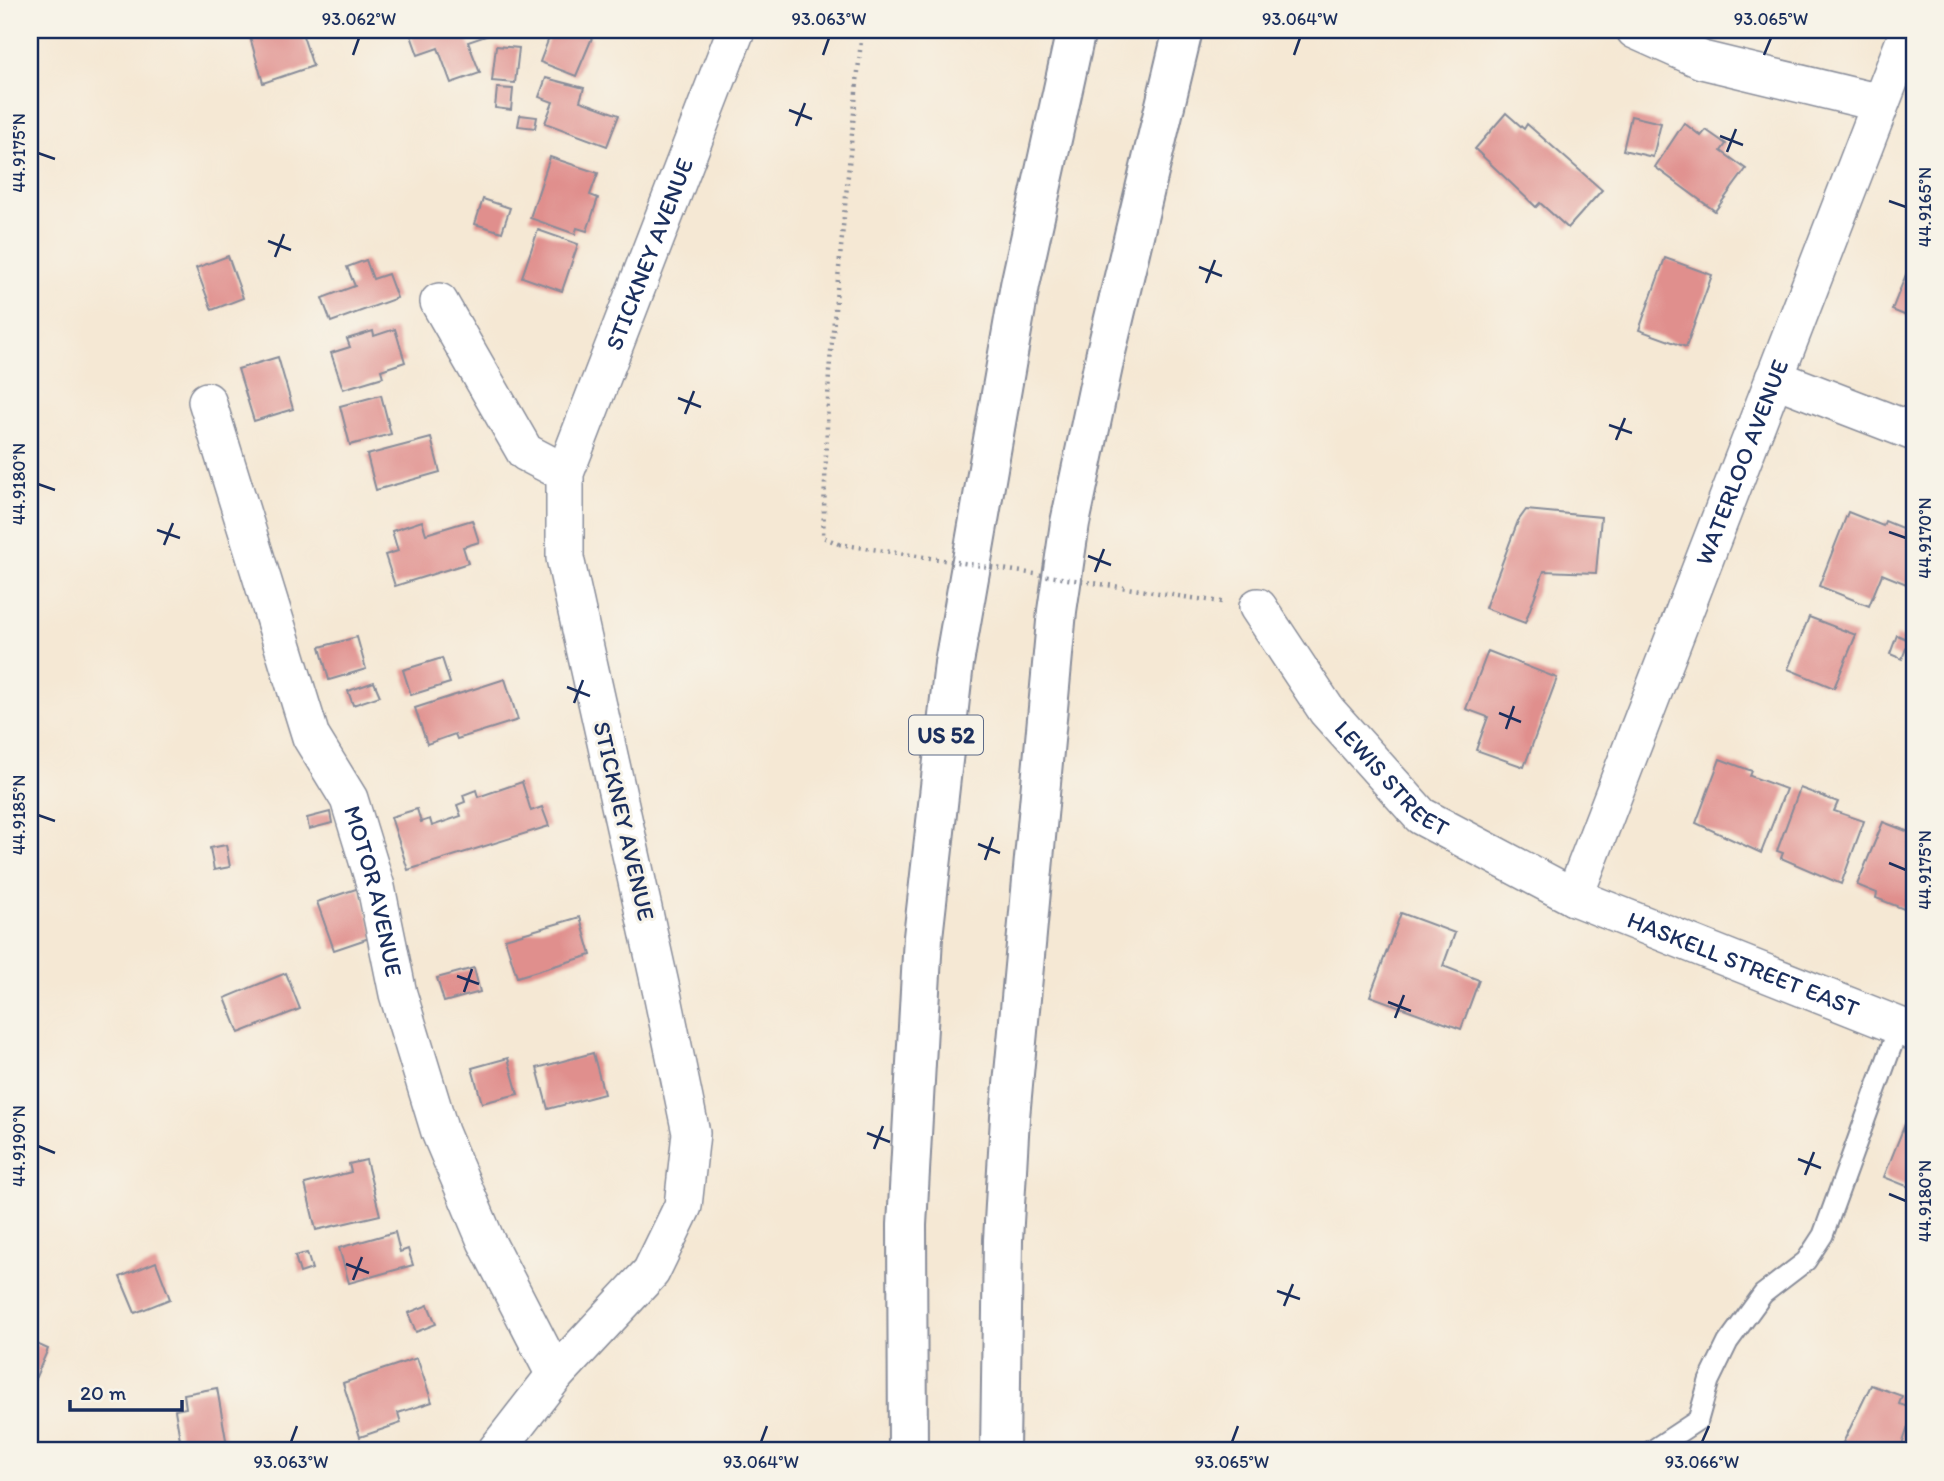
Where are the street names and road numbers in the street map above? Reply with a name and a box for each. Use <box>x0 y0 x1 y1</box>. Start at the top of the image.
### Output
street label: STICKNEY AVENUE <box>599 154 699 354</box>
street label: WATERLOO AVENUE <box>1689 355 1794 569</box>
street label: LEWIS STREET <box>1328 714 1455 843</box>
road number: US 52 <box>909 716 983 754</box>
street label: STICKNEY AVENUE <box>587 718 662 923</box>
street label: MOTOR AVENUE <box>338 802 409 979</box>
street label: HASKELL STREET EAST <box>1623 905 1864 1023</box>

